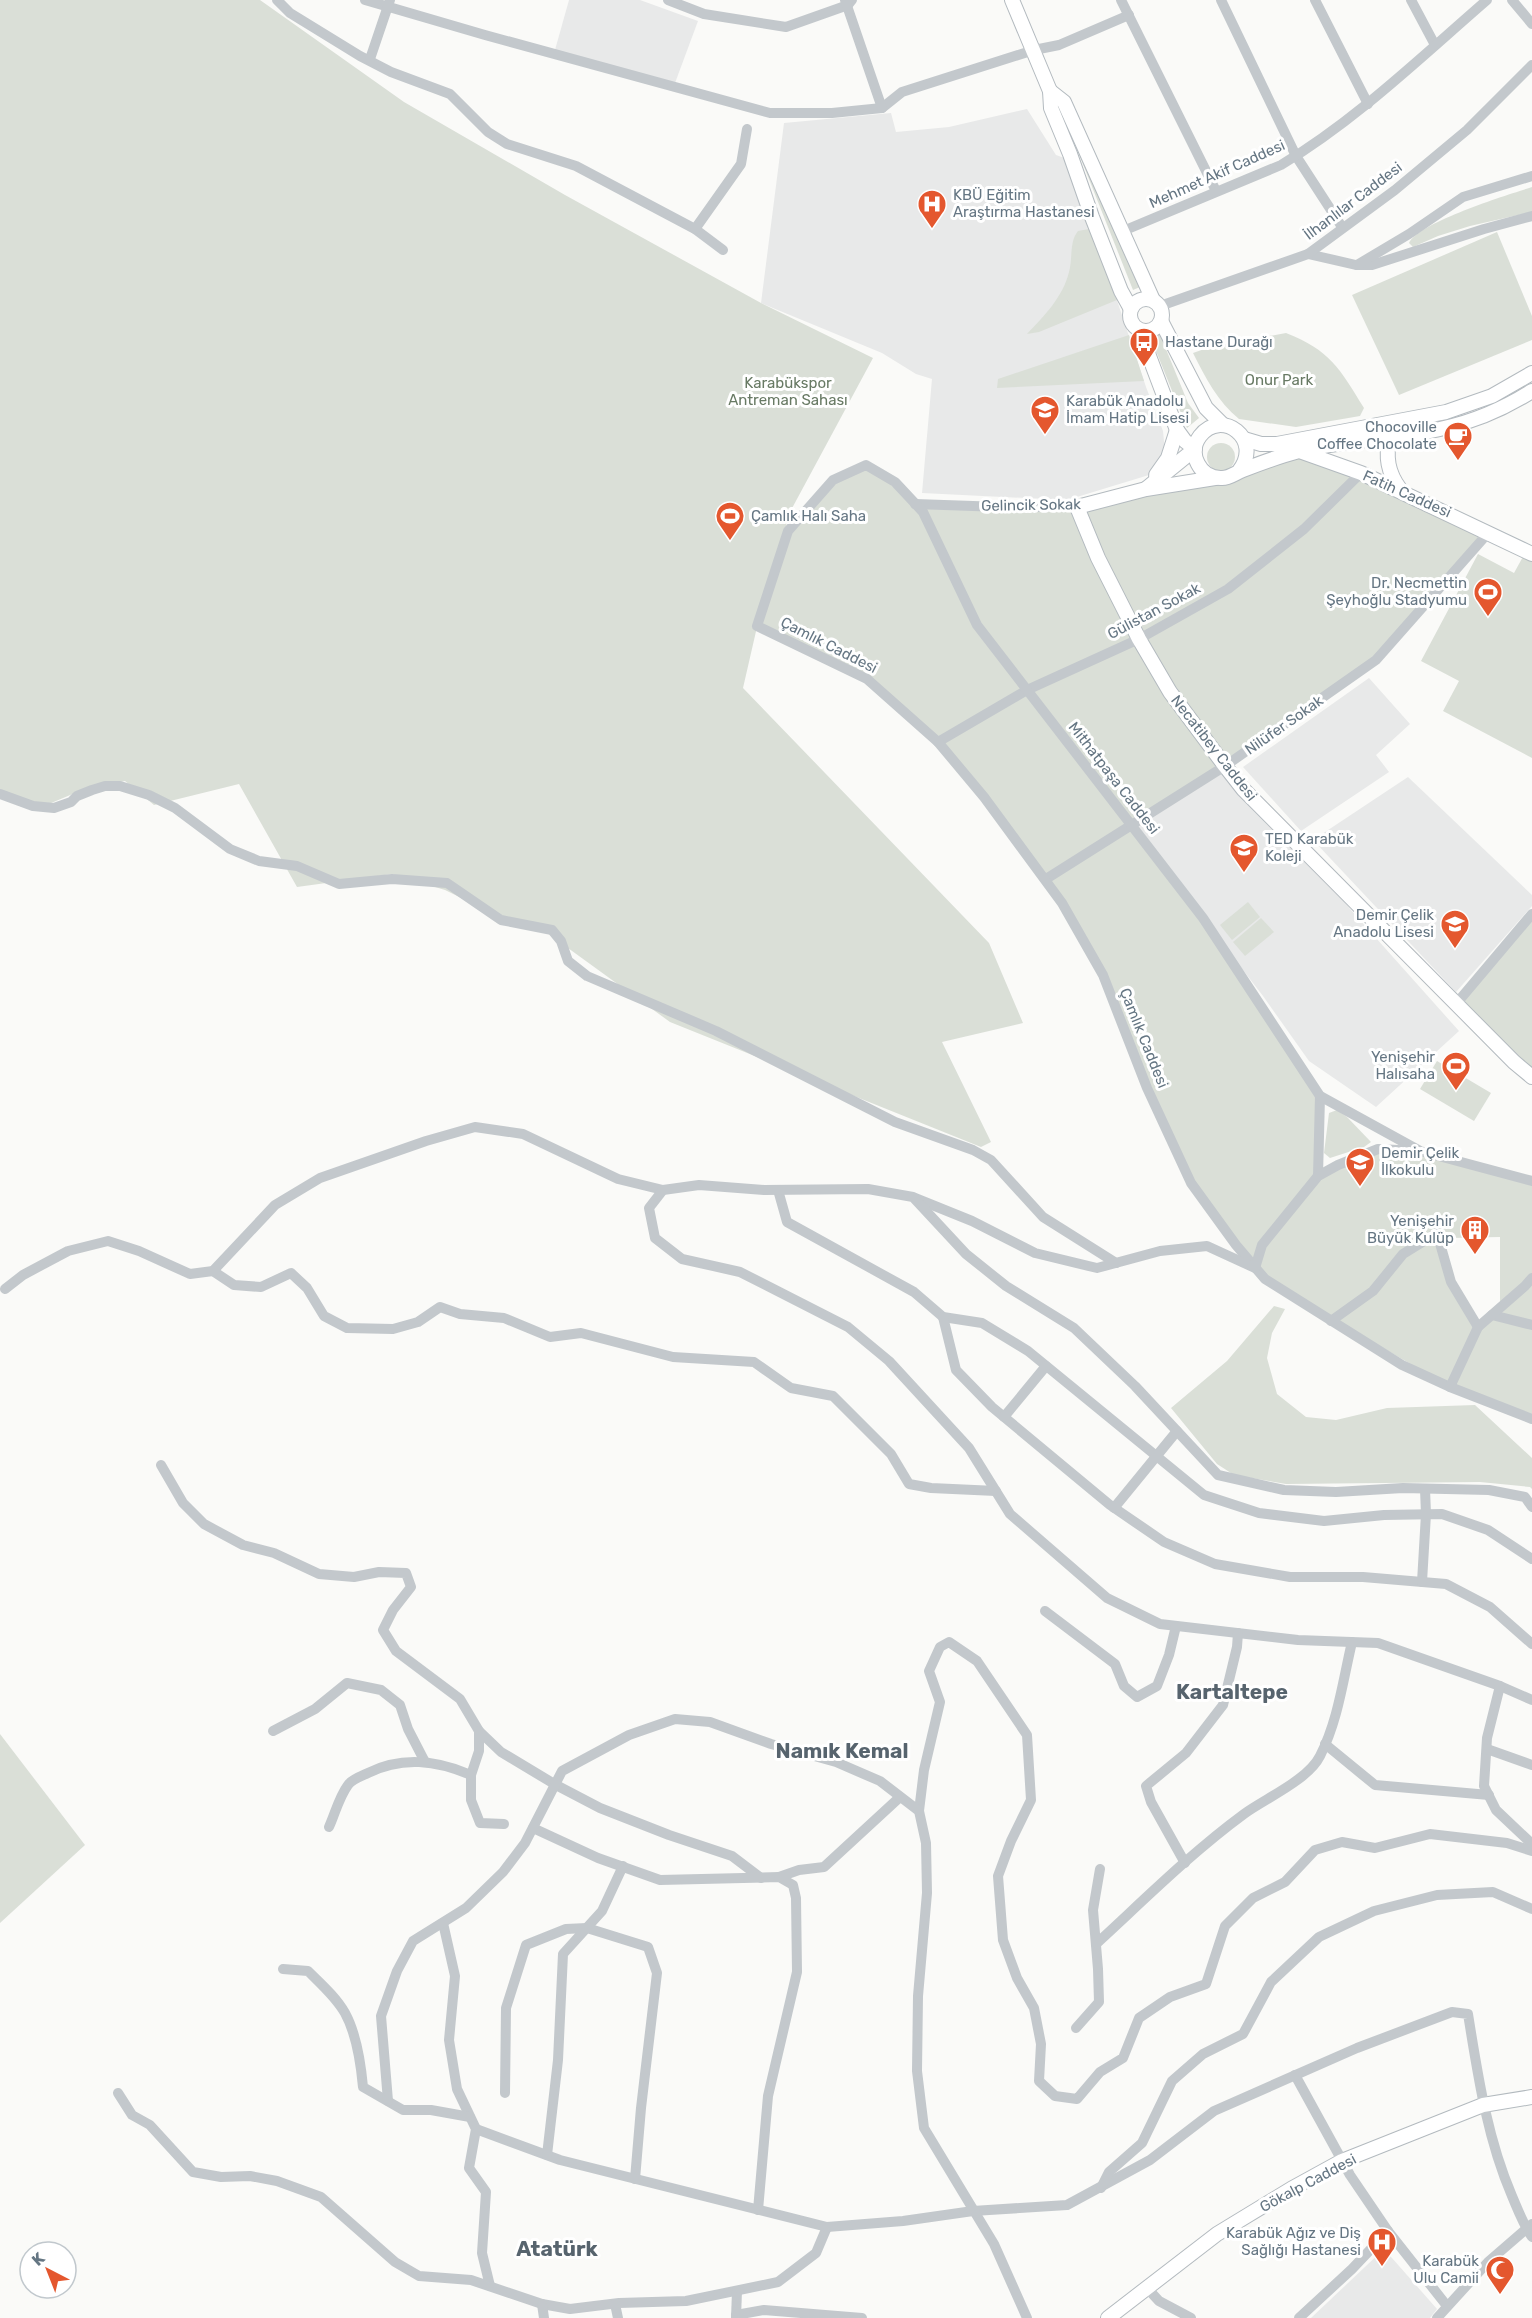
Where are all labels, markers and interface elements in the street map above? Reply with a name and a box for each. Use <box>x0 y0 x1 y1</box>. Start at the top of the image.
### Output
street label: Mehmet Akif Caddesi <box>1146 136 1288 212</box>
street label: İlhanlılar Caddesi <box>1300 158 1406 244</box>
place label: KBÜ Eğitim Araştırma Hastanesi <box>953 186 1095 221</box>
hospital icon: KBÜ Eğitim Araştırma Hastanesi <box>916 188 948 230</box>
bus stop icon: Hastane Durağı <box>1128 326 1160 368</box>
place label: Hastane Durağı <box>1165 333 1273 351</box>
park label: Onur Park <box>1245 371 1314 389</box>
park label: Karabükspor Antreman Sahası <box>728 374 848 409</box>
place label: Karabük Anadolu İmam Hatip Lisesi <box>1066 392 1189 427</box>
school or university icon: Karabük Anadolu İmam Hatip Lisesi <box>1029 394 1061 436</box>
place label: Chocoville Coffee Chocolate <box>1317 418 1437 453</box>
cafe icon: Chocoville Coffee Chocolate <box>1442 420 1474 462</box>
street label: Fatih Caddesi <box>1360 467 1454 521</box>
street label: Gelincik Sokak <box>981 495 1081 515</box>
sports icon: Çamlık Halı Saha <box>714 500 746 542</box>
place label: Çamlık Halı Saha <box>751 507 866 525</box>
place label: Dr. Necmettin Şeyhoğlu Stadyumu <box>1326 574 1467 609</box>
sports icon: Dr. Necmettin Şeyhoğlu Stadyumu <box>1472 576 1504 618</box>
street label: Gülistan Sokak <box>1104 579 1204 643</box>
street label: Çamlık Caddesi <box>778 613 880 677</box>
street label: Nilüfer Sokak <box>1241 691 1327 759</box>
street label: Necatibey Caddesi <box>1167 692 1261 804</box>
street label: Mithatpaşa Caddesi <box>1065 718 1163 838</box>
place label: TED Karabük Koleji <box>1265 830 1354 865</box>
school or university icon: TED Karabük Koleji <box>1228 832 1260 874</box>
place label: Demir Çelik Anadolu Lisesi <box>1333 906 1434 941</box>
school or university icon: Demir Çelik Anadolu Lisesi <box>1439 908 1471 950</box>
street label: Çamlık Caddesi <box>1116 986 1172 1090</box>
place label: Yenişehir Halısaha <box>1371 1048 1435 1083</box>
sports icon: Yenişehir Halısaha <box>1440 1050 1472 1092</box>
place label: Demir Çelik İlkokulu <box>1381 1144 1459 1179</box>
school or university icon: Demir Çelik İlkokulu <box>1344 1146 1376 1188</box>
place label: Yenişehir Büyük Kulüp <box>1367 1212 1454 1247</box>
building icon: Yenişehir Büyük Kulüp <box>1459 1214 1491 1256</box>
district label: Kartaltepe <box>1176 1679 1288 1704</box>
district label: Namık Kemal <box>776 1738 908 1763</box>
street label: Gökalp Caddesi <box>1257 2150 1359 2216</box>
place label: Karabük Ağız ve Diş Sağlığı Hastanesi <box>1226 2224 1361 2259</box>
hospital icon: Karabük Ağız ve Diş Sağlığı Hastanesi <box>1366 2226 1398 2268</box>
district label: Atatürk <box>516 2236 598 2261</box>
north arrow <box>18 2240 78 2300</box>
text: K <box>28 2248 49 2270</box>
place label: Karabük Ulu Camii <box>1413 2252 1479 2287</box>
mosque icon: Karabük Ulu Camii <box>1484 2254 1516 2296</box>

